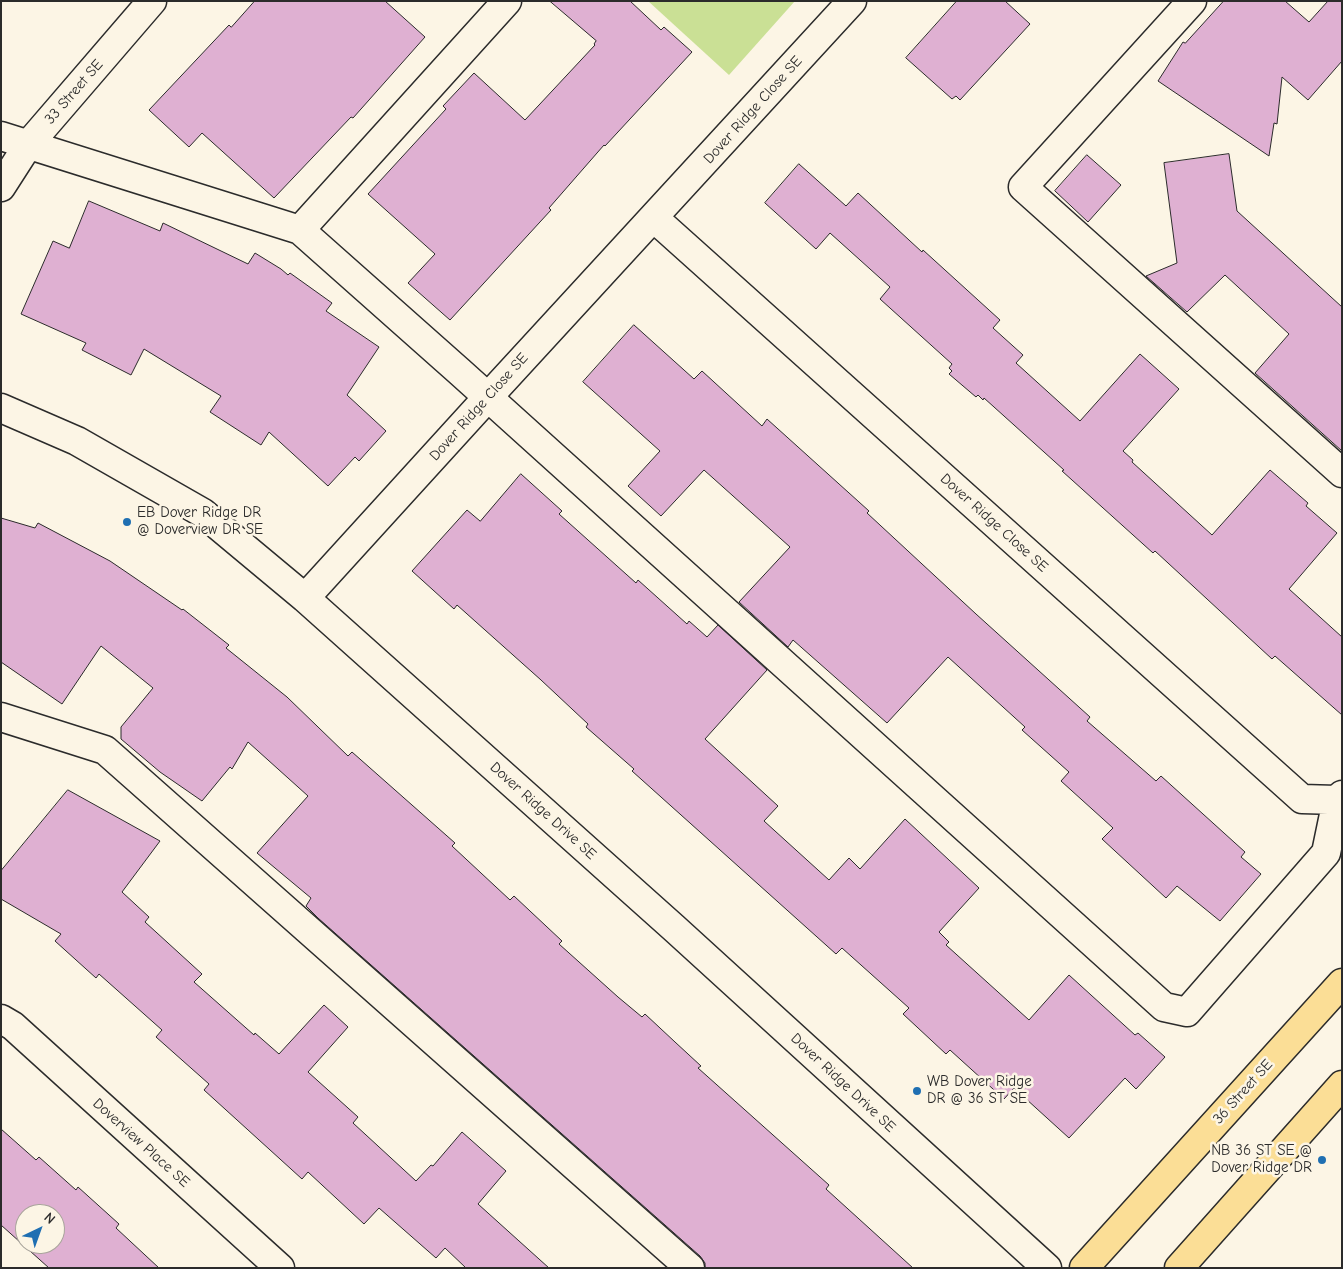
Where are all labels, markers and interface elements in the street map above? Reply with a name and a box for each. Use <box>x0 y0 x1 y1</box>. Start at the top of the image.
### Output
street label: Dover Ridge Close SE <box>700 52 806 168</box>
street label: 33 Street SE <box>41 56 107 128</box>
street label: Dover Ridge Close SE <box>426 349 532 465</box>
street label: Dover Ridge Close SE <box>936 470 1052 576</box>
place label: EB Dover Ridge DR @ Doverview DR SE <box>137 504 263 539</box>
marker: EB Dover Ridge DR @ Doverview DR SE <box>121 516 133 528</box>
street label: Dover Ridge Drive SE <box>486 758 600 864</box>
street label: Dover Ridge Drive SE <box>787 1030 899 1136</box>
street label: 36 Street SE <box>1209 1056 1277 1128</box>
place label: WB Dover Ridge DR @ 36 ST SE <box>927 1073 1032 1108</box>
marker: WB Dover Ridge DR @ 36 ST SE <box>911 1085 923 1097</box>
street label: Doverview Place SE <box>89 1095 193 1191</box>
place label: NB 36 ST SE @ Dover Ridge DR <box>1211 1142 1312 1177</box>
marker: NB 36 ST SE @ Dover Ridge DR <box>1316 1154 1328 1166</box>
north arrow <box>15 1204 65 1254</box>
text: N <box>41 1209 59 1228</box>

